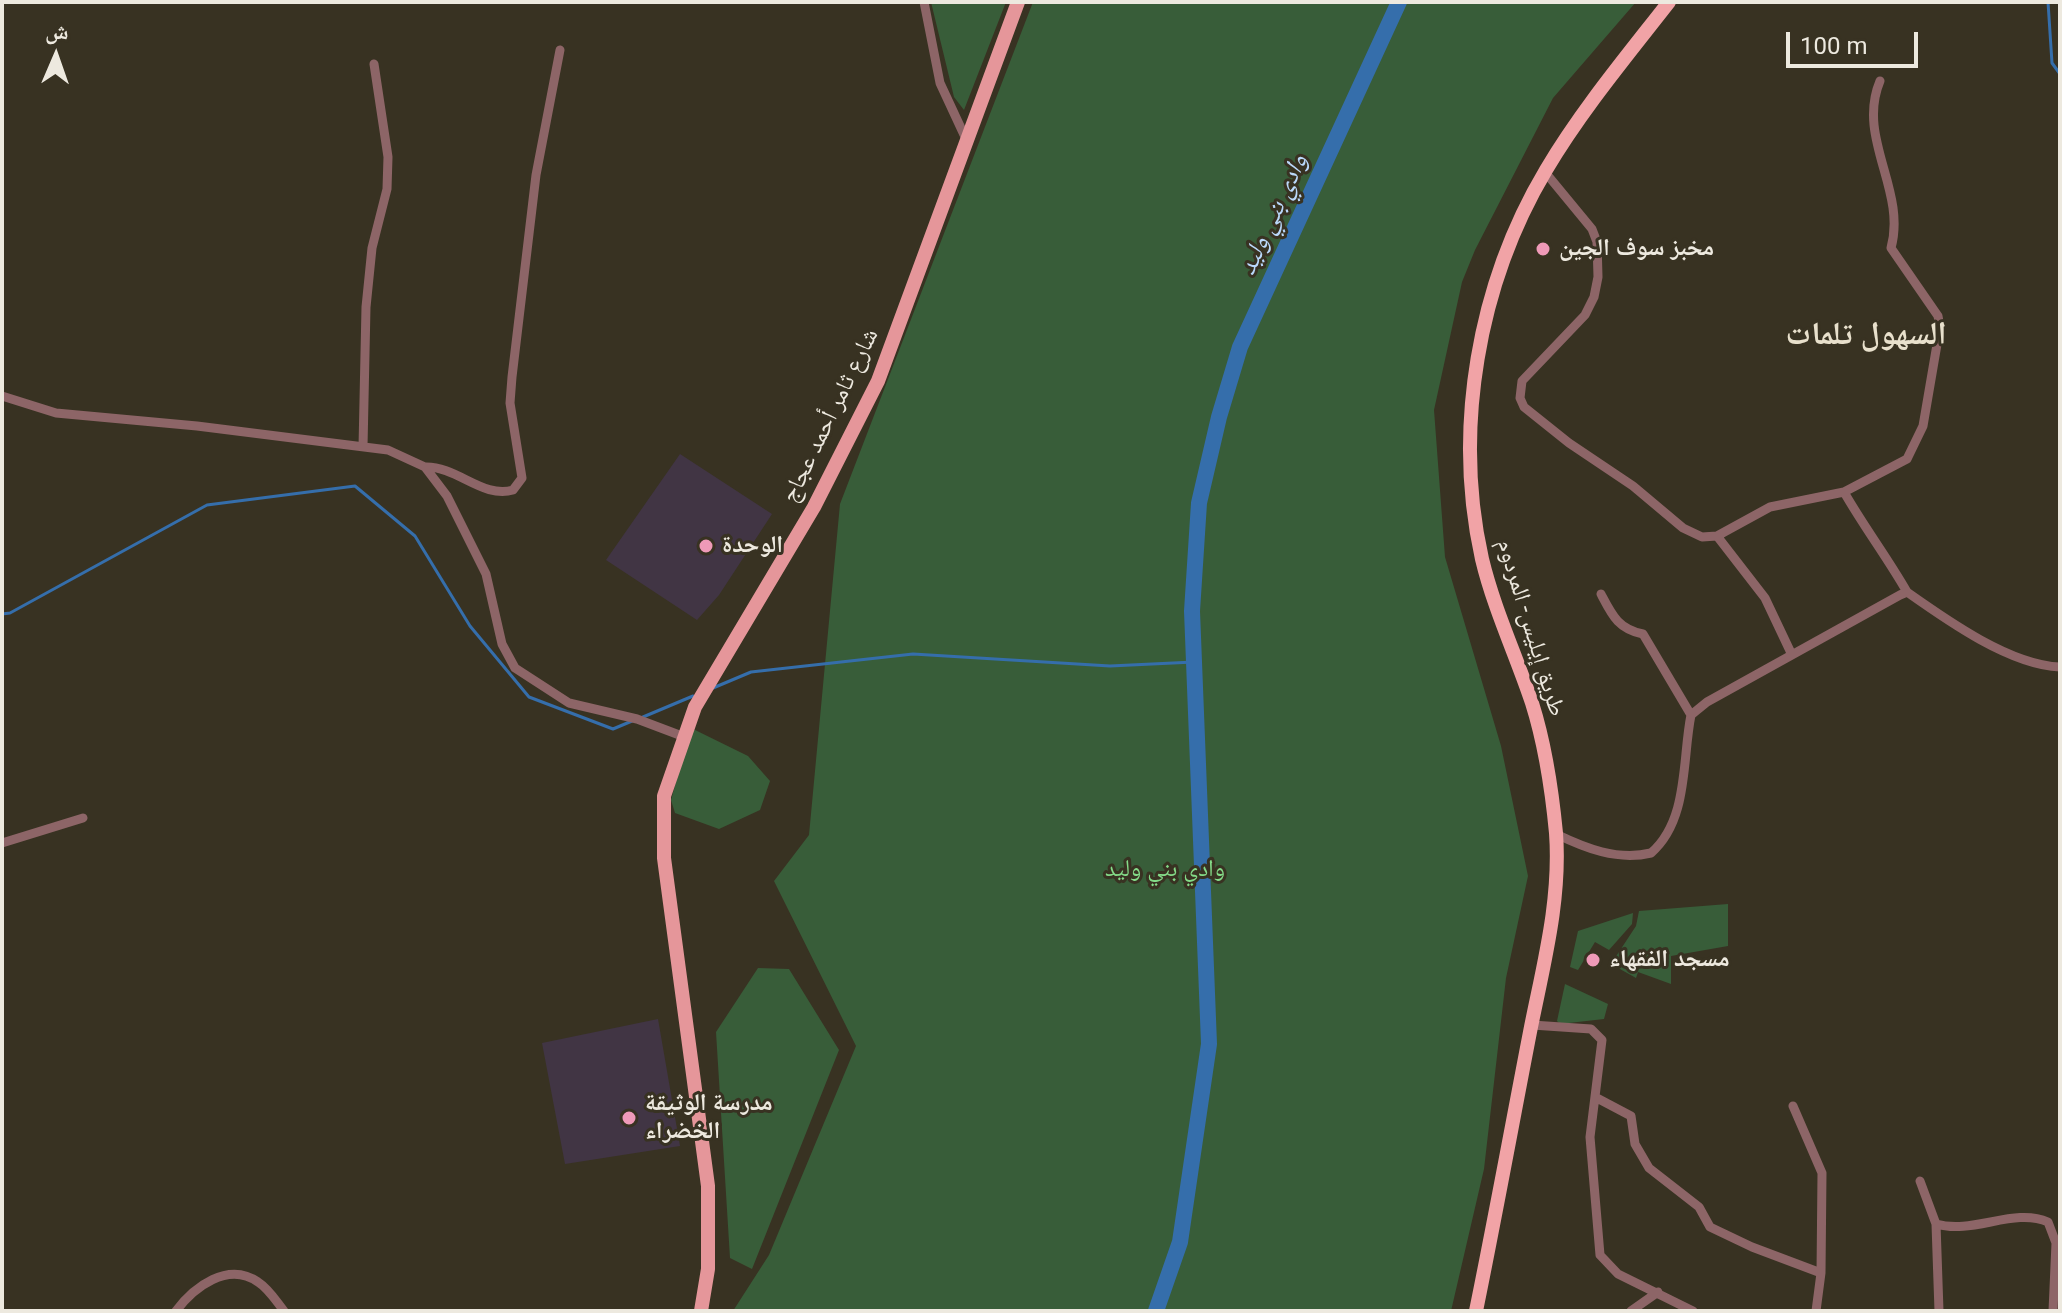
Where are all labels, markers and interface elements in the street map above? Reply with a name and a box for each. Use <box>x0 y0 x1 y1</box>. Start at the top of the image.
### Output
north arrow <box>16 16 96 96</box>
scale bar <box>1790 16 1922 66</box>
text: ش <box>45 19 69 44</box>
text: 100 m <box>1800 32 1867 60</box>
water label: وادي بني وليد <box>1232 150 1316 280</box>
place label: مخبز سوف الجين <box>1559 235 1714 263</box>
marker: مخبز سوف الجين <box>1534 240 1552 258</box>
district label: السهول تلمات <box>1785 317 1947 355</box>
street label: شارع ثامر أحمد عجاج <box>776 324 886 508</box>
place label: الوحدة <box>722 532 783 560</box>
street label: طريق إيليس- المردوم <box>1489 536 1571 720</box>
marker: الوحدة <box>697 537 715 555</box>
park label: وادي بني وليد <box>1105 856 1225 884</box>
place label: مسجد الفقهاء <box>1609 946 1730 974</box>
marker: مسجد الفقهاء <box>1584 951 1602 969</box>
place label: مدرسة الوثيقة الخضراء <box>645 1090 773 1146</box>
marker: مدرسة الوثيقة الخضراء <box>620 1109 638 1127</box>

